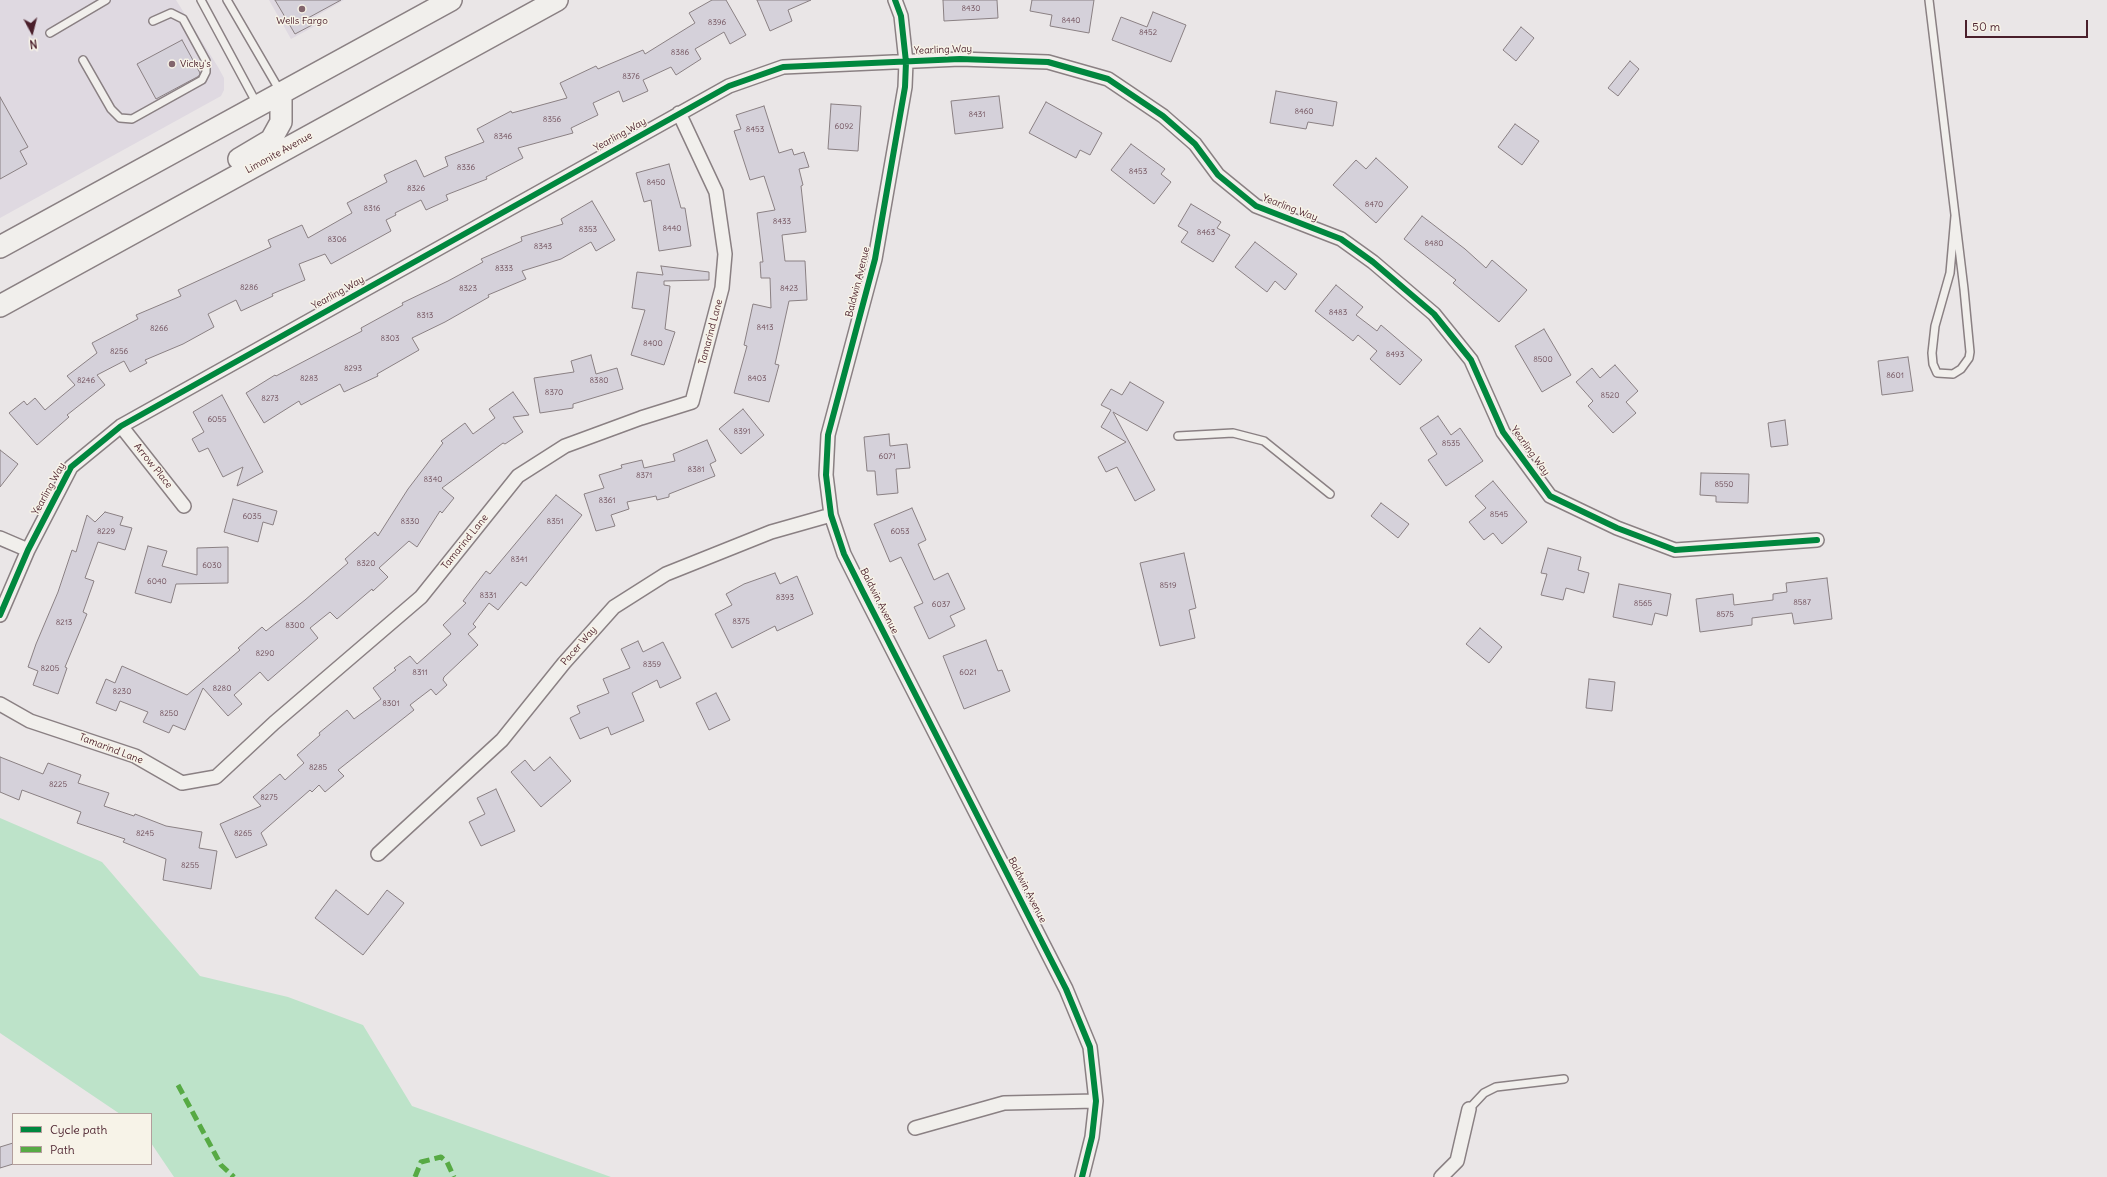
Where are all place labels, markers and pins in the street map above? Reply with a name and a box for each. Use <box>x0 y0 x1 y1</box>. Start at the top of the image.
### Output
marker: Wells Fargo <box>297 4 307 14</box>
place label: Wells Fargo <box>276 15 328 27</box>
place label: Vicky's <box>180 58 211 70</box>
marker: Vicky's <box>167 59 177 69</box>

